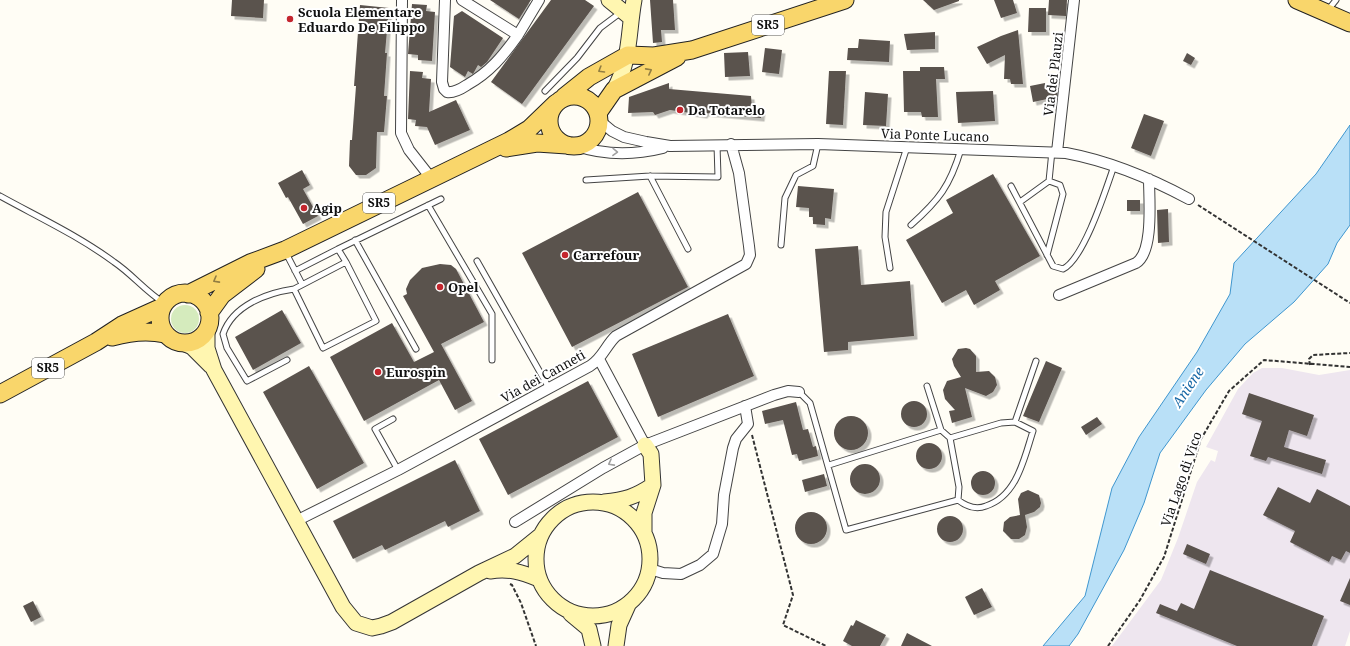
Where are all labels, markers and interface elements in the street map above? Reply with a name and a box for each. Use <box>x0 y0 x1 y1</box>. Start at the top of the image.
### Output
place label: Scuola Elementare Eduardo De Filippo <box>298 3 425 36</box>
marker: Scuola Elementare Eduardo De Filippo <box>285 14 295 24</box>
road number: SR5 <box>752 15 784 35</box>
street label: Via dei Plauzi <box>1039 31 1067 117</box>
one-way arrow <box>598 65 605 73</box>
one-way arrow <box>645 69 652 76</box>
place label: Da Totarelo <box>688 101 765 119</box>
marker: Da Totarelo <box>675 105 685 115</box>
street label: Via Ponte Lucano <box>881 124 989 146</box>
one-way arrow <box>612 148 618 156</box>
road number: SR5 <box>363 193 395 213</box>
place label: Agip <box>312 199 342 217</box>
marker: Agip <box>299 203 309 213</box>
place label: Carrefour <box>573 246 639 264</box>
marker: Carrefour <box>560 250 570 260</box>
one-way arrow <box>213 276 220 283</box>
place label: Opel <box>448 278 479 296</box>
marker: Opel <box>435 282 445 292</box>
street label: Via dei Canneti <box>498 345 588 407</box>
road number: SR5 <box>32 358 64 378</box>
place label: Eurospin <box>386 363 446 381</box>
water label: Aniene <box>1167 363 1208 411</box>
marker: Eurospin <box>373 367 383 377</box>
street label: Via Lago di Vico <box>1156 429 1206 529</box>
one-way arrow <box>608 459 615 466</box>

